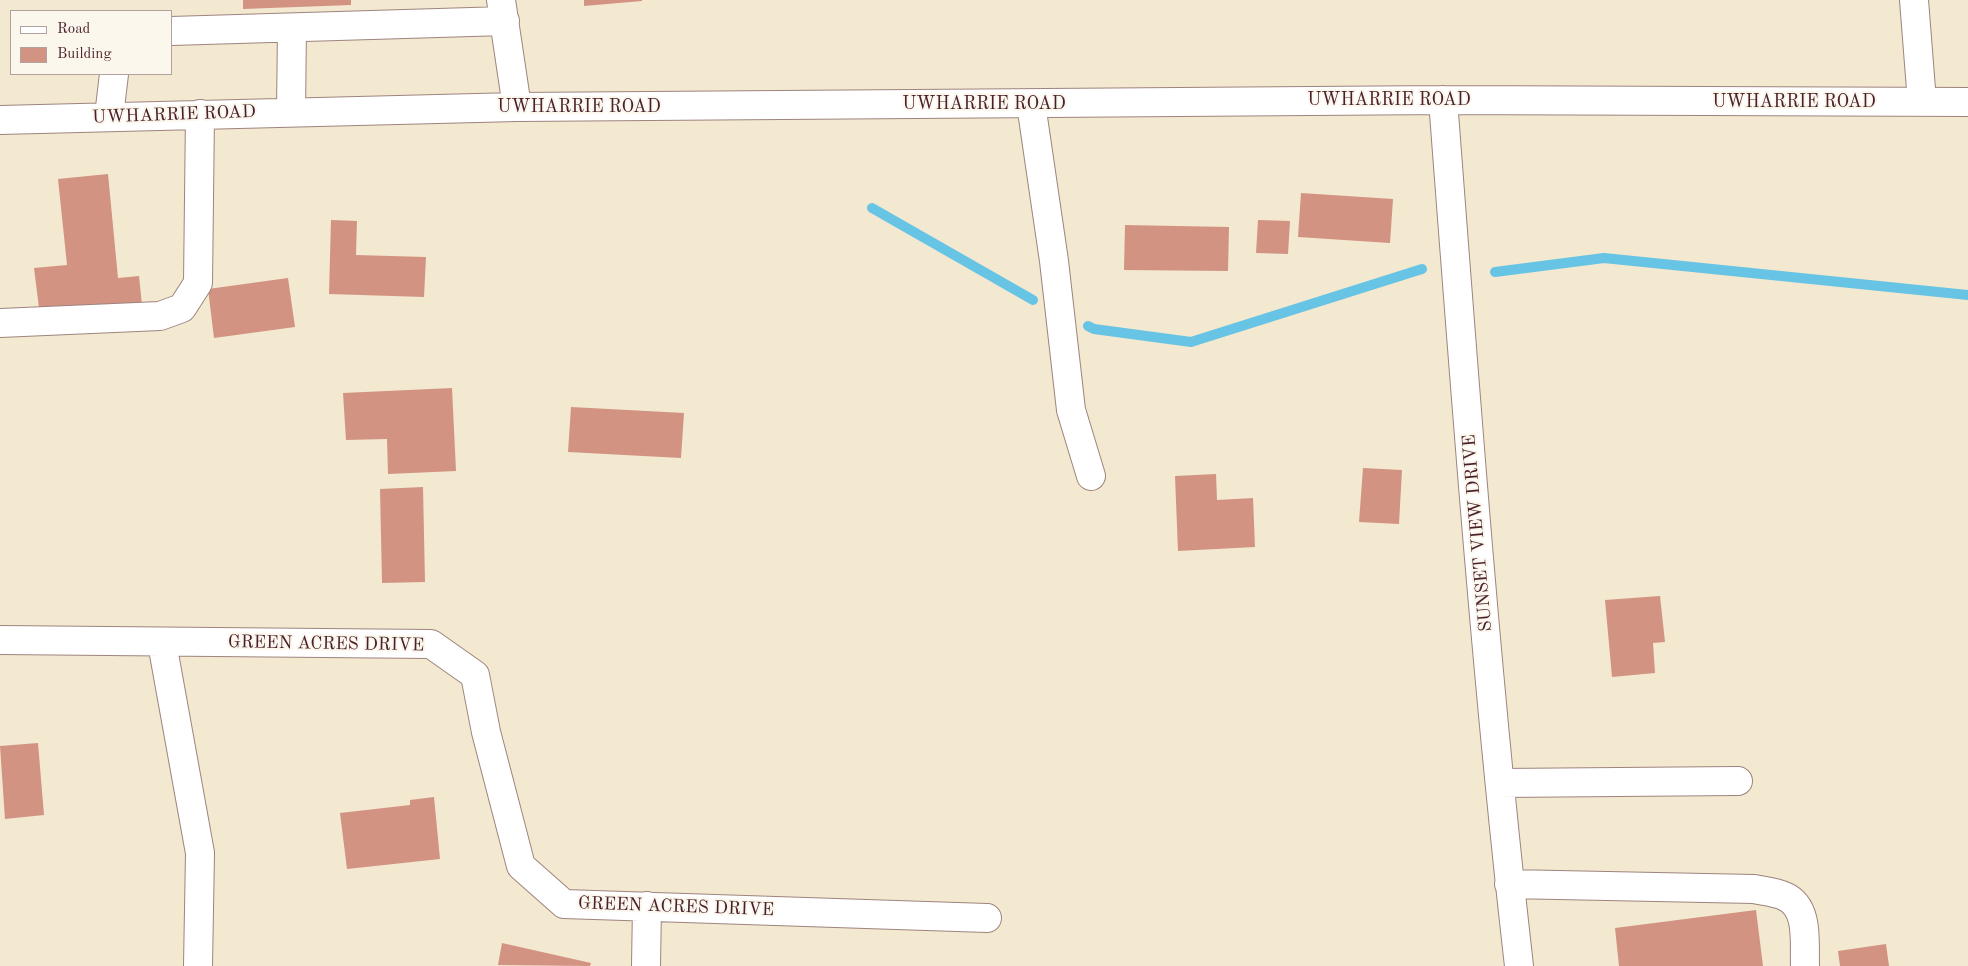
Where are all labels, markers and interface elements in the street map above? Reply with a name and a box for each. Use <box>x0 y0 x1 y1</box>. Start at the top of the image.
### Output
legend <box>10 10 172 75</box>
text: Road <box>57 22 90 37</box>
text: Building <box>57 47 112 62</box>
street label: UWHARRIE ROAD <box>1307 89 1471 111</box>
street label: UWHARRIE ROAD <box>1712 91 1876 113</box>
street label: UWHARRIE ROAD <box>902 93 1066 115</box>
street label: UWHARRIE ROAD <box>497 96 661 118</box>
street label: UWHARRIE ROAD <box>92 101 256 129</box>
street label: SUNSET VIEW DRIVE <box>1459 433 1497 633</box>
street label: GREEN ACRES DRIVE <box>228 631 424 657</box>
street label: GREEN ACRES DRIVE <box>577 893 775 921</box>

